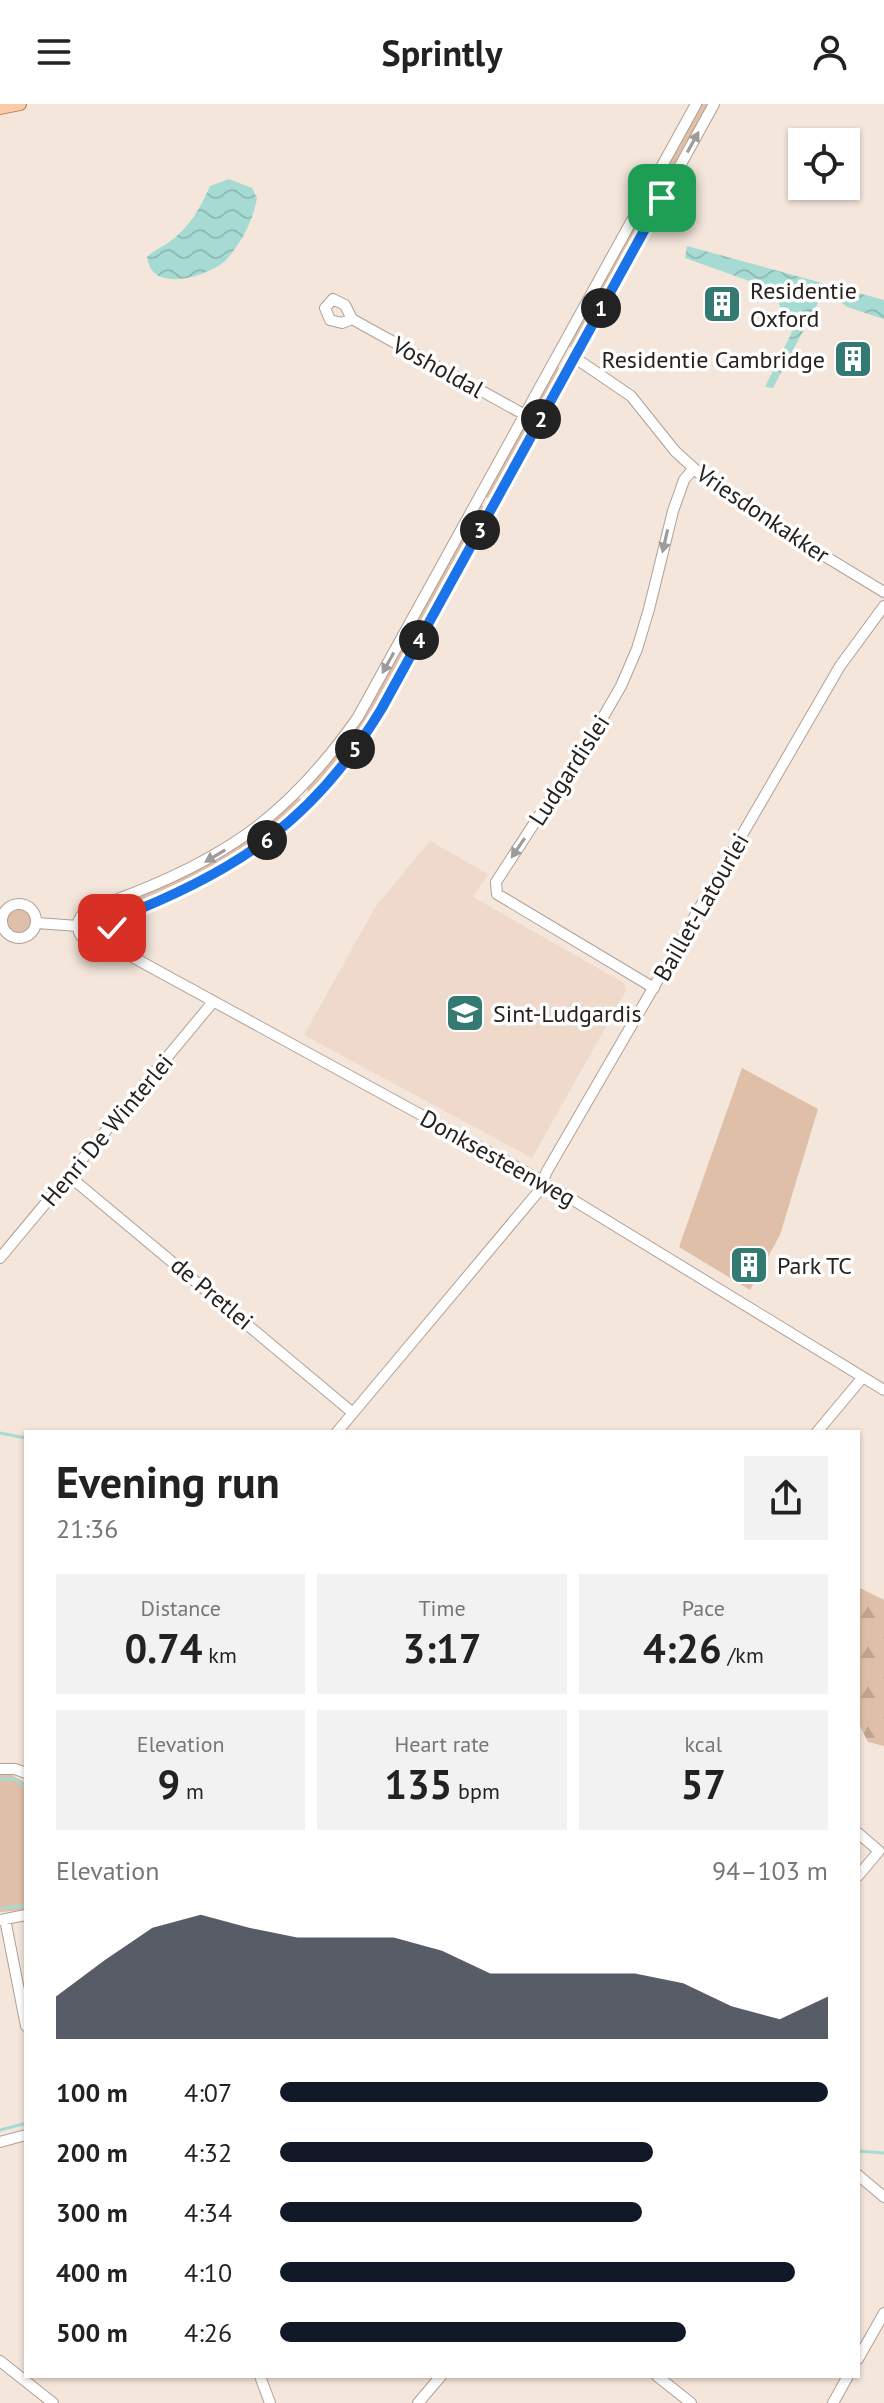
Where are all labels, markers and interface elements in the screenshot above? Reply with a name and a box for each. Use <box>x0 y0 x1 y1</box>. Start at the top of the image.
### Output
text: Sprintly <box>382 29 502 76</box>
icon: menu <box>32 30 76 74</box>
icon: person <box>808 30 852 74</box>
map controls <box>788 128 860 200</box>
button: locate <box>788 128 860 200</box>
one-way arrow <box>686 131 700 153</box>
pin <box>628 164 696 232</box>
icon: arrive <box>640 176 684 220</box>
place label: Residentie Oxford <box>750 275 857 334</box>
building icon: Residentie Oxford <box>701 283 743 325</box>
pin: 1 <box>581 288 621 328</box>
text: 1 <box>595 294 607 322</box>
street label: Vosholdal <box>386 329 489 405</box>
building icon: Residentie Cambridge <box>832 338 874 380</box>
place label: Residentie Cambridge <box>602 344 825 375</box>
pin: 2 <box>521 399 561 439</box>
text: 2 <box>535 405 547 433</box>
street label: Vriesdonkakker <box>689 457 836 570</box>
pin: 3 <box>460 510 500 550</box>
text: 3 <box>474 516 486 544</box>
one-way arrow <box>658 528 671 553</box>
pin: 4 <box>399 620 439 660</box>
text: 4 <box>413 626 425 654</box>
one-way arrow <box>381 652 395 674</box>
street label: Ludgardislei <box>522 709 616 831</box>
pin: 5 <box>335 729 375 769</box>
text: 5 <box>349 735 361 763</box>
pin: 6 <box>247 820 287 860</box>
text: 6 <box>261 826 273 854</box>
street label: Baillet-Latourlei <box>646 827 756 987</box>
one-way arrow <box>512 837 526 859</box>
one-way arrow <box>204 848 226 862</box>
pin <box>78 894 146 962</box>
icon: check <box>90 906 134 950</box>
school or university icon: Sint-Ludgardis <box>444 992 486 1034</box>
place label: Sint-Ludgardis <box>493 998 642 1029</box>
street label: Henri De Winterlei <box>34 1047 180 1213</box>
street label: Donksesteenweg <box>415 1103 581 1213</box>
building icon: Park TC <box>728 1244 770 1286</box>
street label: de Pretlei <box>164 1250 260 1336</box>
place label: Park TC <box>777 1250 852 1281</box>
text: Evening run <box>56 1453 280 1510</box>
button: share <box>744 1456 828 1540</box>
text: 21:36 <box>56 1512 118 1545</box>
text: Distance <box>140 1594 221 1622</box>
text: Time <box>418 1594 466 1622</box>
text: Pace <box>682 1594 725 1622</box>
text: 0.74 <box>125 1622 202 1674</box>
text: 3:17 <box>403 1622 481 1674</box>
text: 4:26 <box>643 1622 722 1674</box>
text: km <box>202 1641 237 1669</box>
text: /km <box>722 1641 764 1669</box>
text: Elevation <box>137 1730 224 1758</box>
text: Heart rate <box>394 1730 490 1758</box>
text: kcal <box>685 1730 722 1758</box>
text: 9 <box>157 1758 180 1810</box>
text: 135 <box>384 1758 452 1810</box>
text: 57 <box>681 1758 726 1810</box>
text: m <box>180 1777 204 1805</box>
text: bpm <box>452 1777 500 1805</box>
text: Elevation <box>56 1854 160 1887</box>
text: 94–103 m <box>712 1854 828 1887</box>
text: 100 m <box>56 2076 128 2109</box>
text: 4:07 <box>184 2076 232 2109</box>
text: 200 m <box>56 2136 128 2169</box>
text: 4:32 <box>184 2136 232 2169</box>
text: 300 m <box>56 2196 128 2229</box>
text: 4:34 <box>184 2196 232 2229</box>
text: 400 m <box>56 2256 128 2289</box>
text: 4:10 <box>184 2256 232 2289</box>
text: 500 m <box>56 2316 128 2349</box>
text: 4:26 <box>184 2316 232 2349</box>

